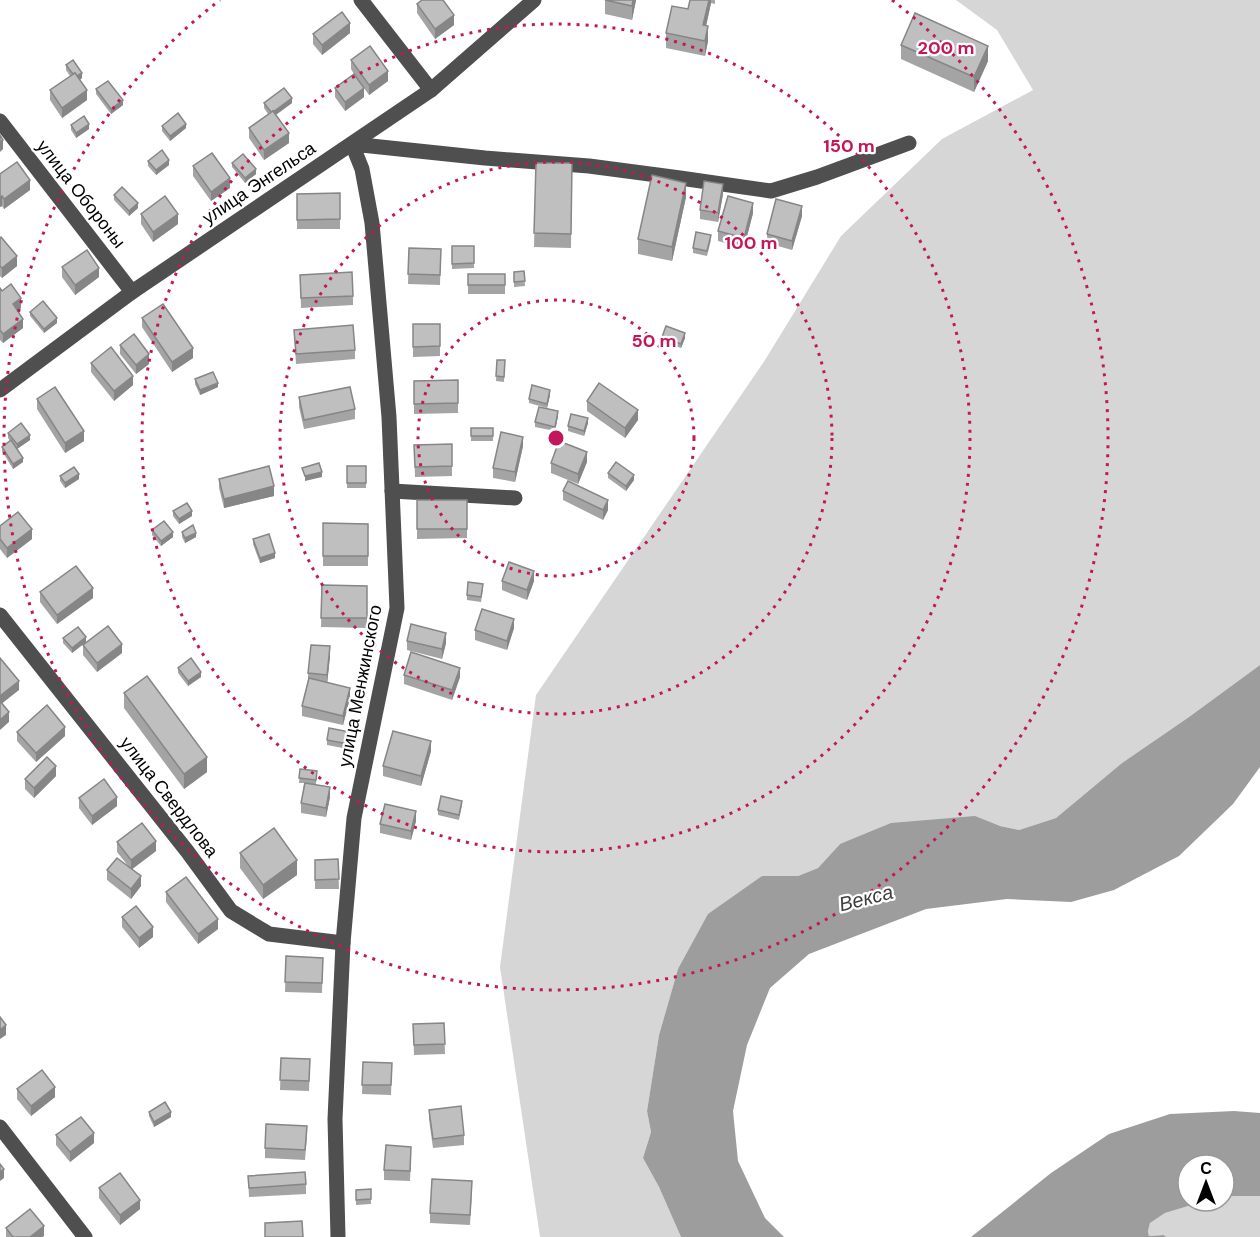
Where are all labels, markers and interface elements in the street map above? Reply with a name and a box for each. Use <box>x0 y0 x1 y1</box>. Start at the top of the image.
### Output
text: 200 m <box>918 36 974 60</box>
text: 150 m <box>823 134 875 158</box>
street label: улица Обороны <box>31 135 131 253</box>
street label: улица Энгельса <box>198 136 321 230</box>
text: 100 m <box>724 231 778 255</box>
text: 50 m <box>631 329 677 353</box>
centre of rings <box>546 428 566 448</box>
street label: улица Менжинского <box>333 603 387 769</box>
street label: улица Свердлова <box>114 732 224 863</box>
water label: Векса <box>836 879 896 917</box>
north arrow <box>1176 1153 1236 1213</box>
text: С <box>1200 1158 1212 1179</box>

